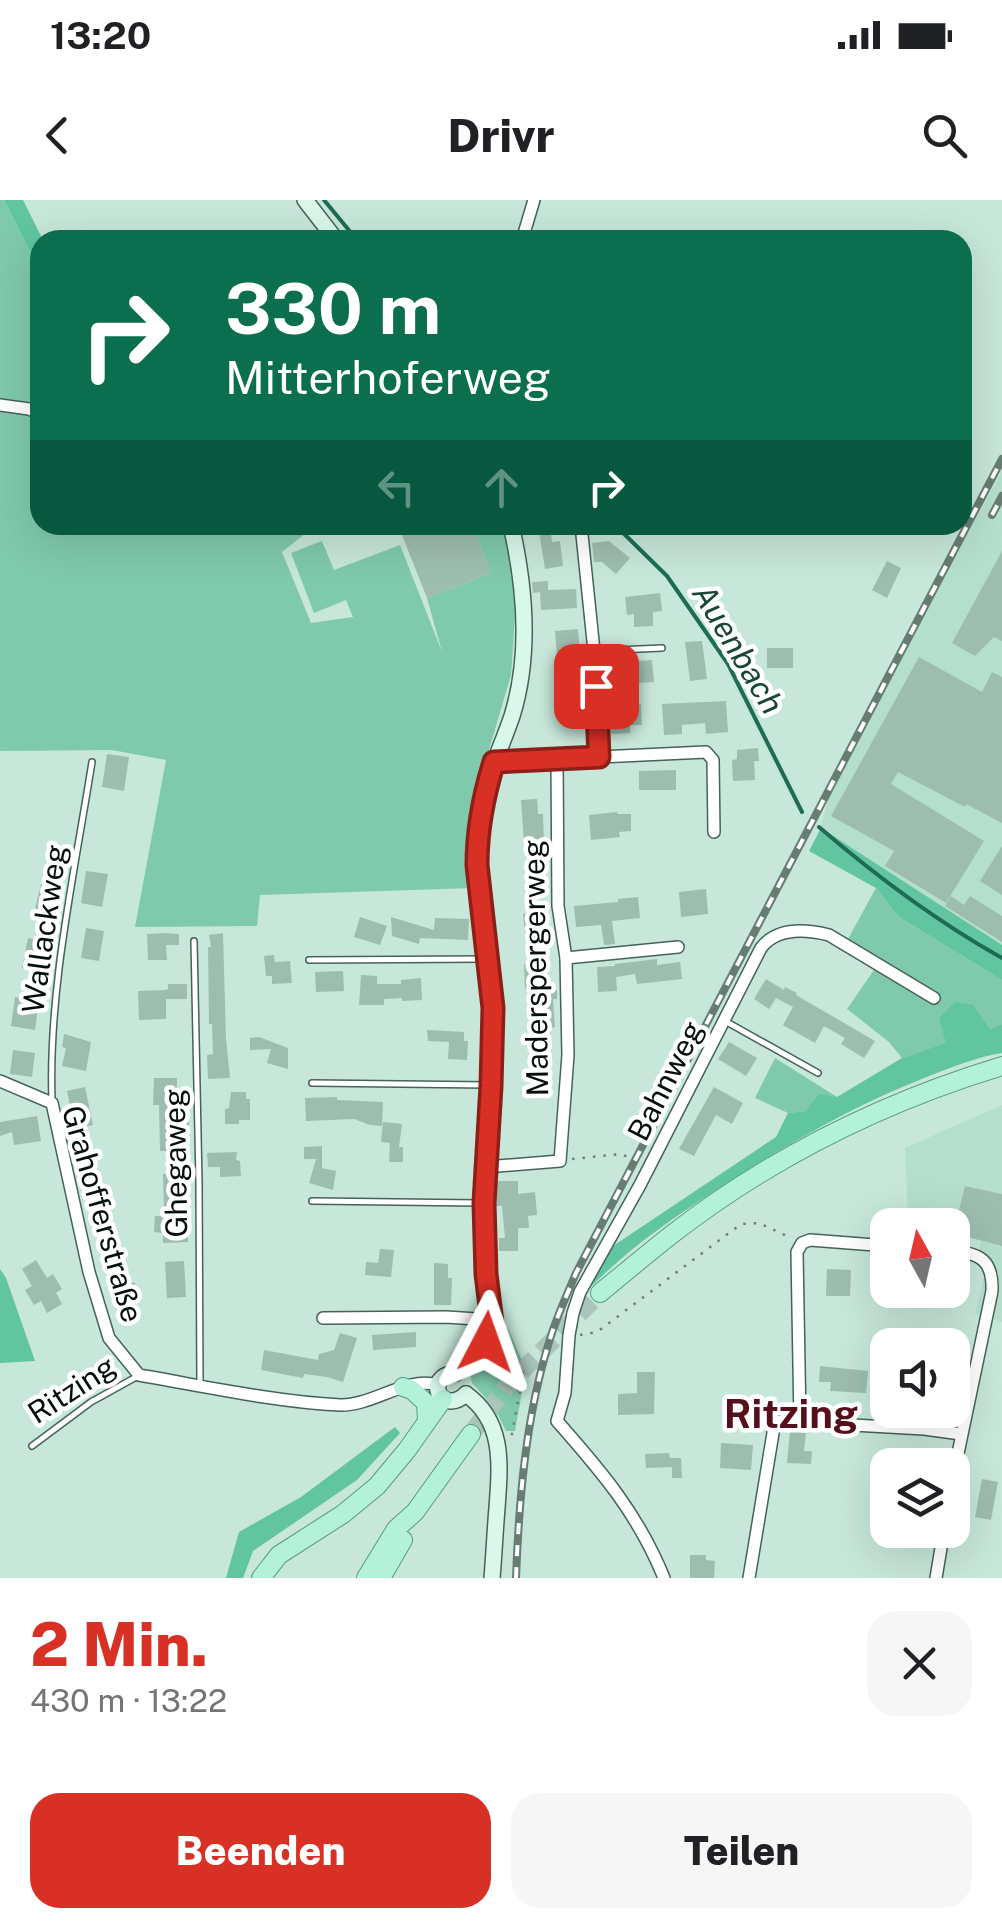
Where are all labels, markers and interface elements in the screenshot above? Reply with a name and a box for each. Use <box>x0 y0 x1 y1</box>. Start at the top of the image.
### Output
text: 13:20 <box>50 13 151 58</box>
icon: back <box>30 108 85 163</box>
icon: search <box>917 108 972 163</box>
text: Drivr <box>447 109 555 162</box>
text: 330 m <box>225 267 441 350</box>
icon: right <box>60 270 190 400</box>
text: Mitterhoferweg <box>225 351 551 404</box>
icon: left <box>369 460 424 515</box>
icon: ahead <box>474 460 529 515</box>
icon: right <box>579 460 634 515</box>
water label: Auenbach <box>685 577 792 720</box>
pin <box>554 644 639 729</box>
icon: arrive <box>569 659 624 714</box>
street label: Maderspergerweg <box>515 839 555 1097</box>
street label: Wallackweg <box>14 842 74 1016</box>
street label: Bahnweg <box>620 1015 711 1146</box>
street label: Ghegaweg <box>156 1088 194 1238</box>
street label: Grahofferstraße <box>55 1101 151 1326</box>
north arrow <box>870 1208 970 1308</box>
map controls <box>870 1208 970 1548</box>
position arrow <box>434 1290 538 1394</box>
button: sound <box>870 1328 970 1428</box>
street label: Ritzing <box>21 1348 122 1431</box>
district label: Ritzing <box>724 1390 858 1437</box>
button: layers <box>870 1448 970 1548</box>
text: 2 Min. <box>30 1609 208 1680</box>
button: close <box>867 1611 972 1716</box>
text: 430 m · 13:22 <box>30 1682 227 1719</box>
button: Beenden <box>30 1793 491 1908</box>
button: Teilen <box>511 1793 972 1908</box>

